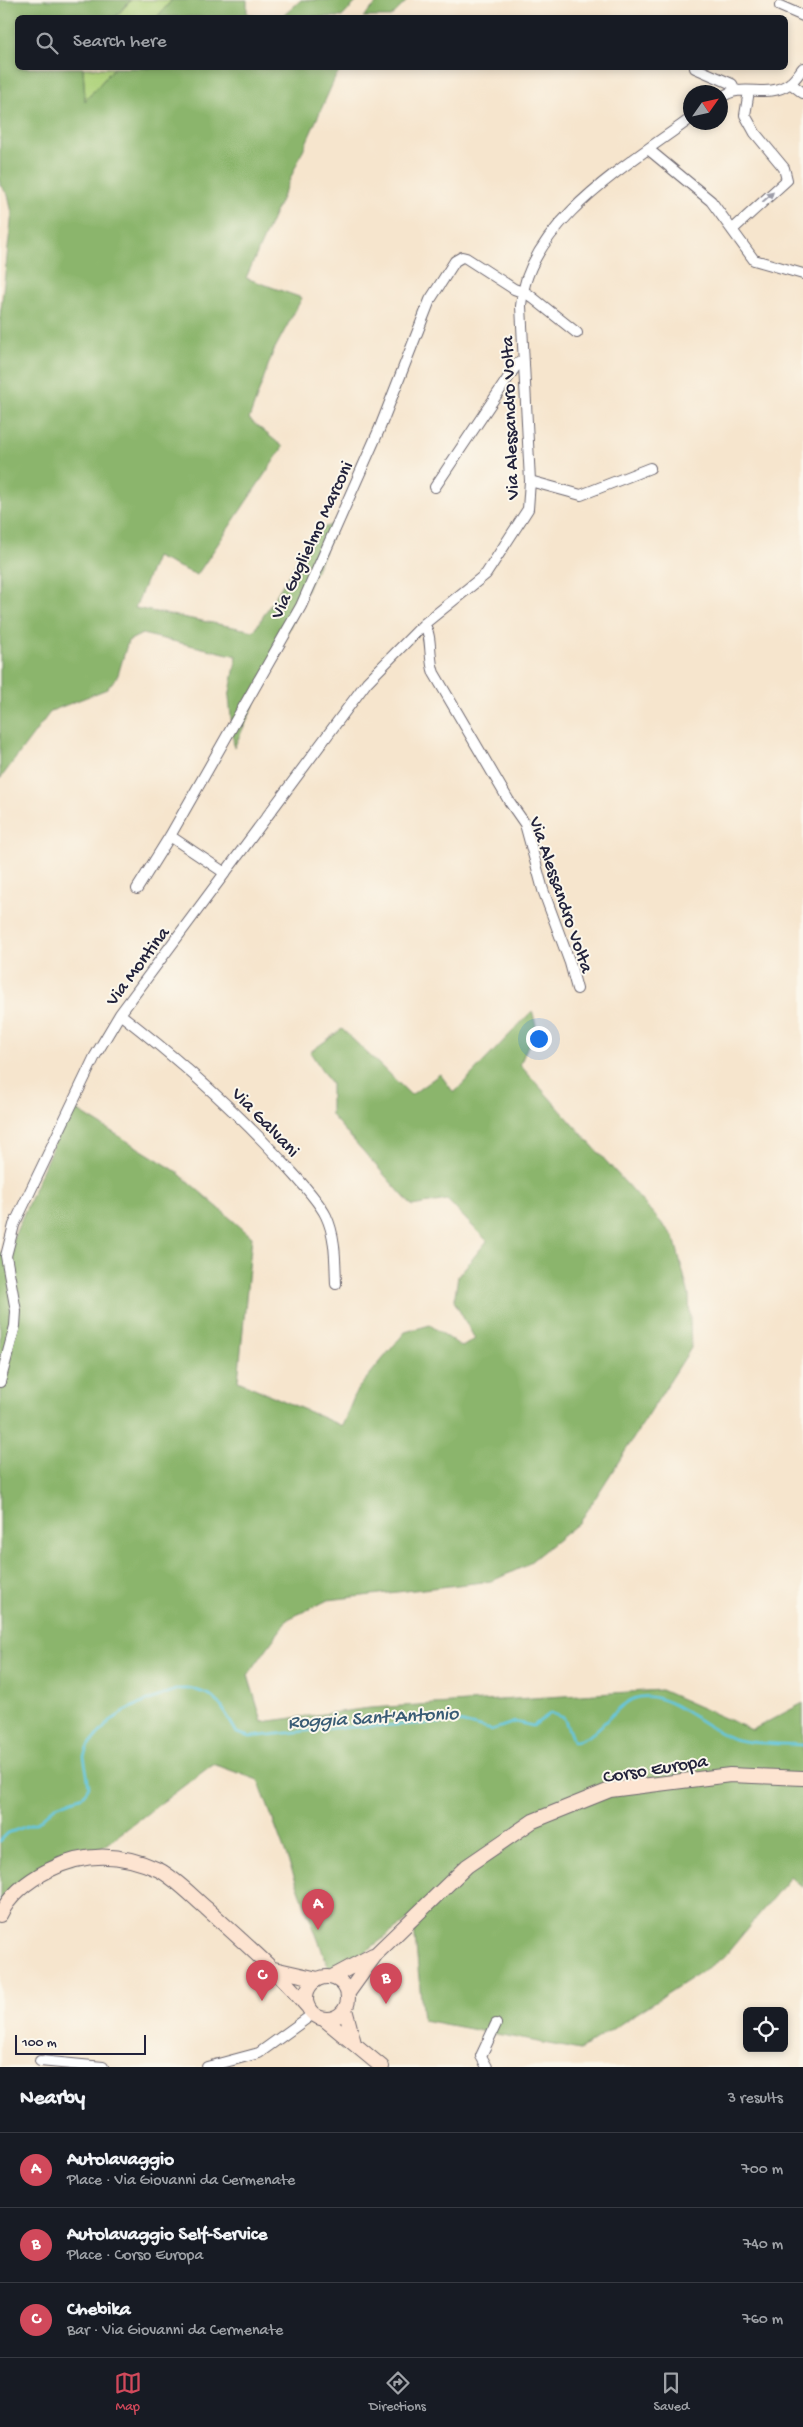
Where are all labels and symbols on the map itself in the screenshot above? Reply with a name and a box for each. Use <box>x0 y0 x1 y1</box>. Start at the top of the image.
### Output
north arrow <box>683 85 728 130</box>
one-way arrow <box>762 191 774 203</box>
street label: Via Alessandro Volta <box>497 334 526 501</box>
street label: Via Guglielmo Marconi <box>266 458 360 624</box>
street label: Via Alessandro Volta <box>522 813 598 978</box>
street label: Via Montina <box>101 922 177 1012</box>
your location <box>526 1026 552 1052</box>
street label: Via Galvani <box>225 1083 304 1163</box>
water label: Roggia Sant'Antonio <box>287 1703 461 1735</box>
street label: Corso Europa <box>602 1751 711 1790</box>
pin: A <box>302 1889 334 1930</box>
pin: C <box>246 1960 278 2001</box>
pin: B <box>370 1963 402 2004</box>
scale bar <box>15 2032 146 2055</box>

